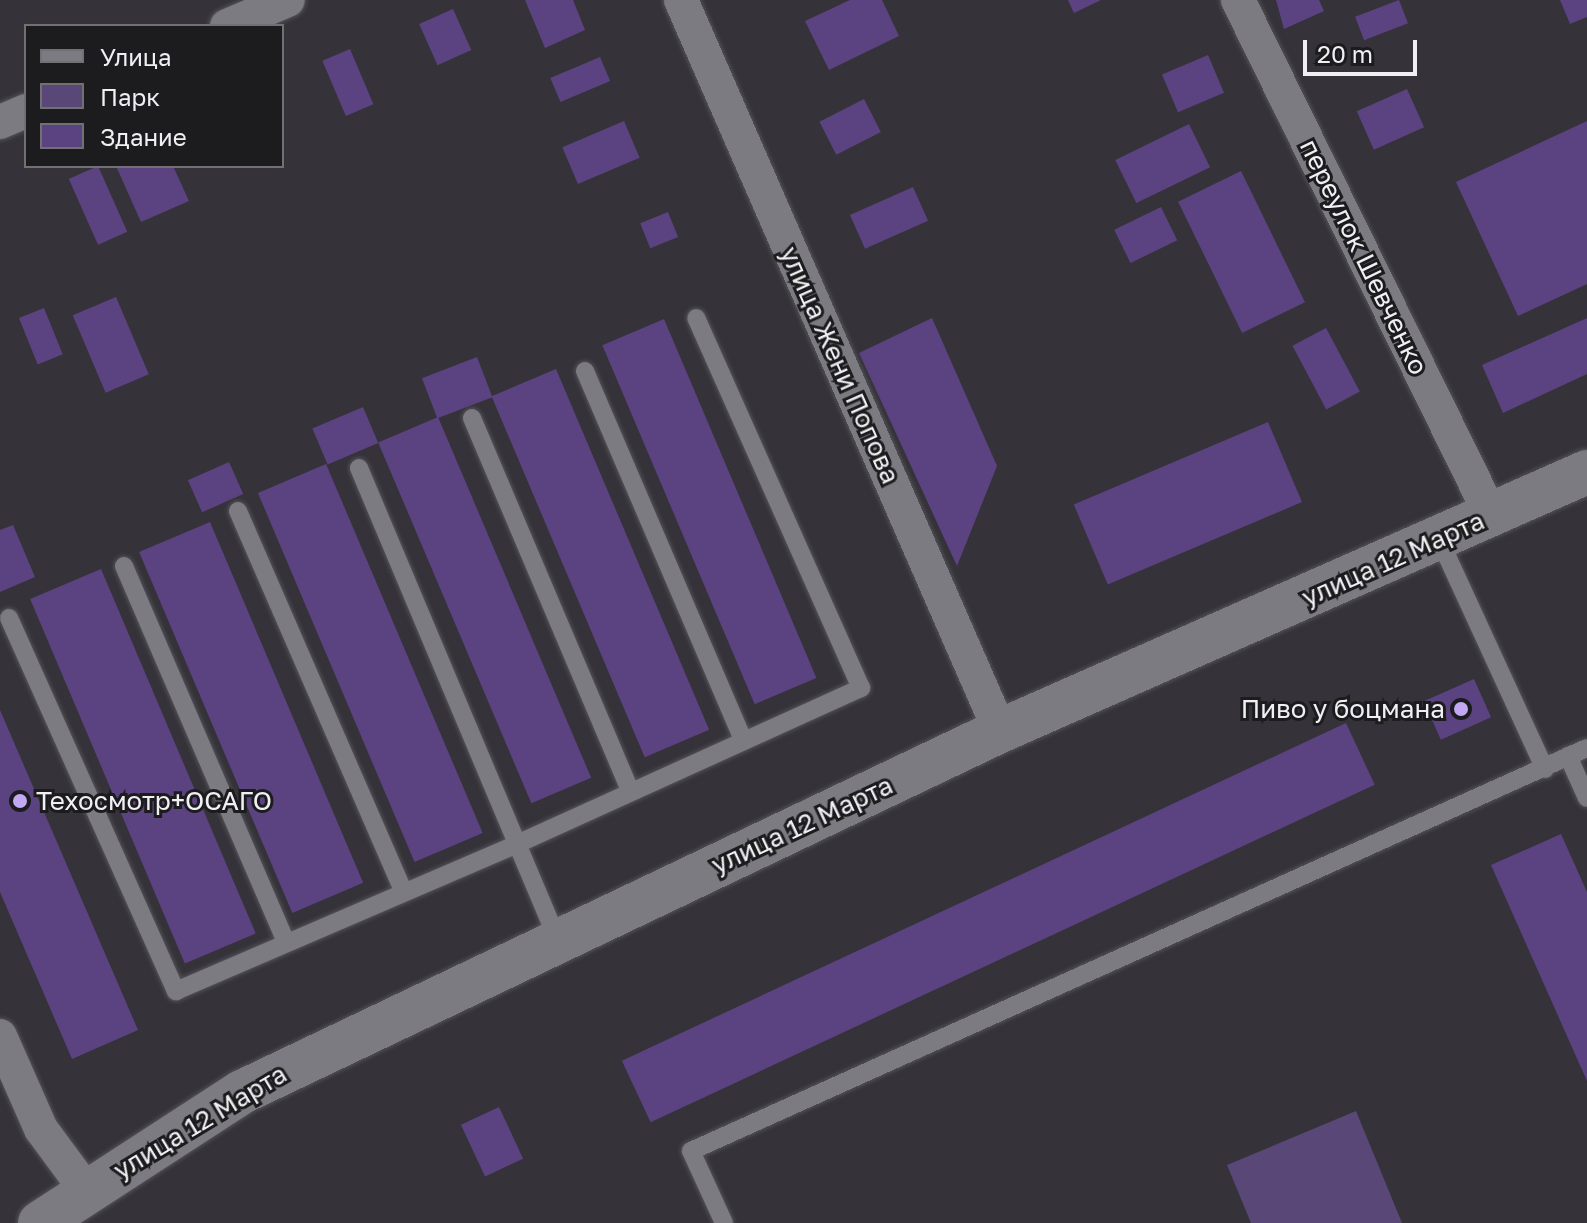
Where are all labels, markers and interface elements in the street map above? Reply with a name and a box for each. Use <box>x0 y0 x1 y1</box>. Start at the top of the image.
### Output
legend <box>24 24 284 168</box>
scale bar <box>1307 24 1421 74</box>
text: 20 m <box>1317 39 1373 68</box>
text: Улица <box>100 42 172 71</box>
text: Парк <box>100 82 160 111</box>
text: Здание <box>100 122 187 151</box>
street label: переулок Шевченко <box>1293 134 1435 380</box>
street label: улица Жени Попова <box>774 242 906 488</box>
street label: улица 12 Марта <box>1297 505 1489 613</box>
place label: Пиво у боцмана <box>1241 693 1445 725</box>
marker: Пиво у боцмана <box>1452 700 1470 718</box>
street label: улица 12 Марта <box>706 769 898 881</box>
place label: Техосмотр+ОСАГО <box>36 785 272 817</box>
marker: Техосмотр+ОСАГО <box>11 792 29 810</box>
street label: улица 12 Марта <box>108 1058 292 1186</box>

